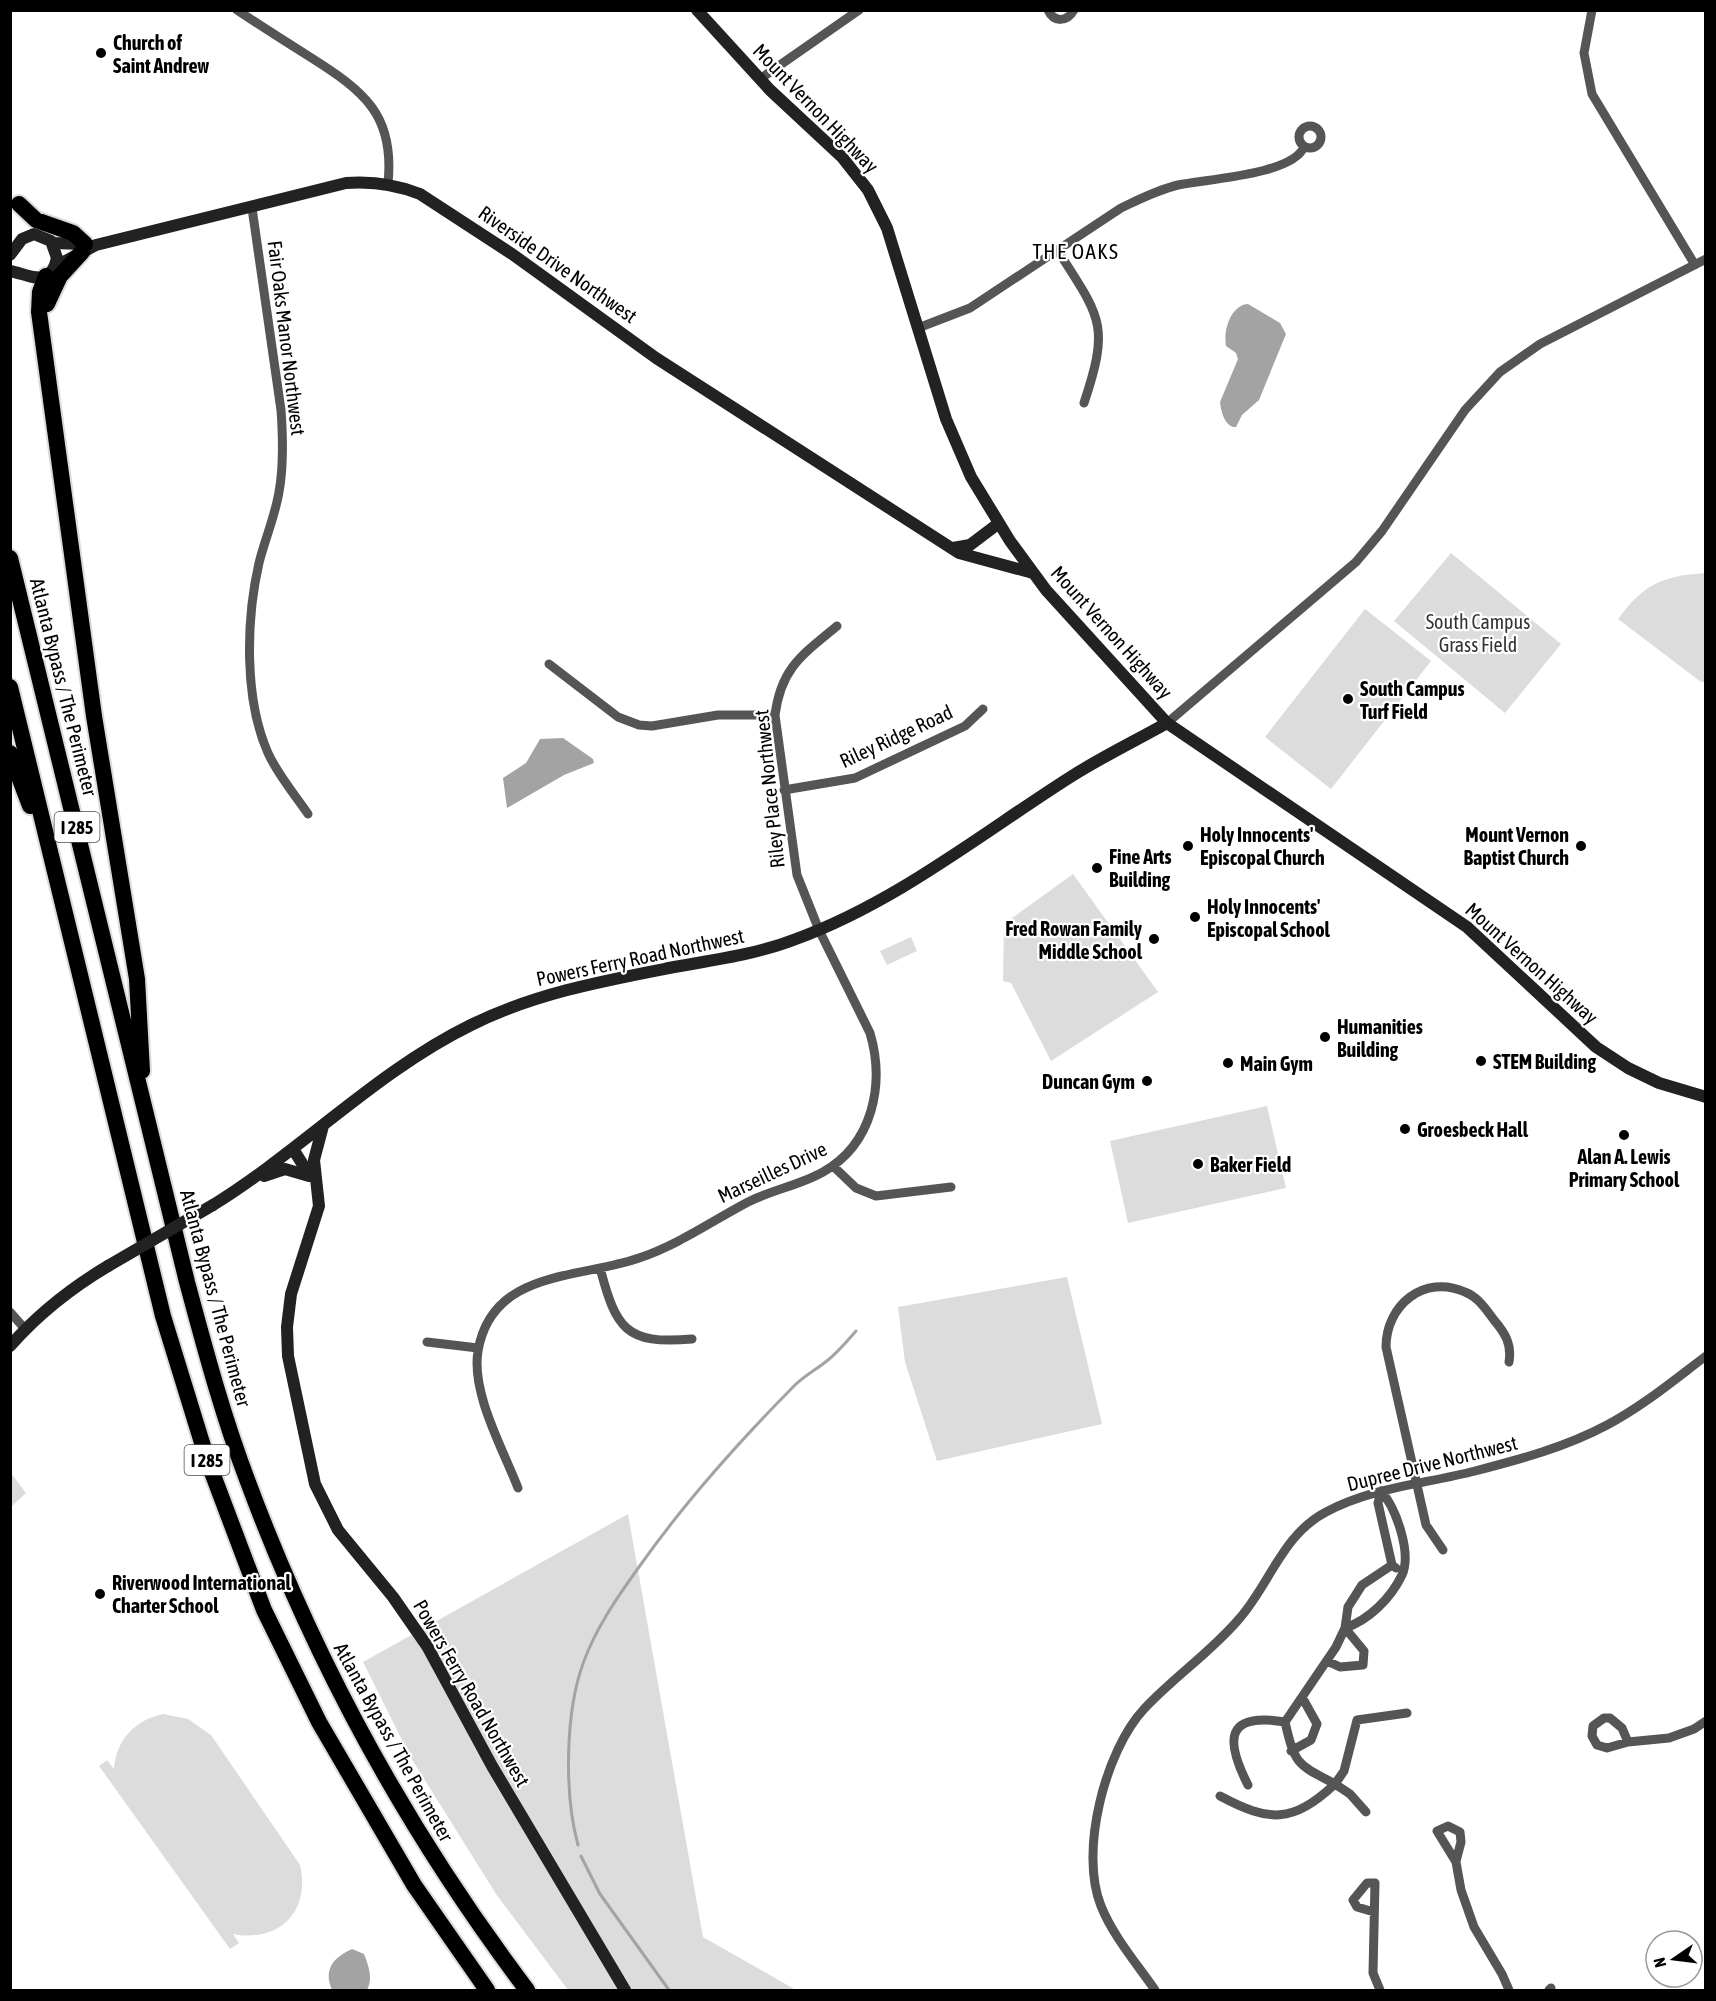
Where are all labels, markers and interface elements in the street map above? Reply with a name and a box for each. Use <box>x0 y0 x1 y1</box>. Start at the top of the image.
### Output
place label: Church of Saint Andrew <box>113 31 209 77</box>
street label: Mount Vernon Highway <box>749 39 883 177</box>
marker: Church of Saint Andrew <box>94 46 108 60</box>
street label: Riverside Drive Northwest <box>474 201 642 328</box>
street label: Fair Oaks Manor Northwest <box>264 239 310 437</box>
district label: THE OAKS <box>1033 239 1119 263</box>
street label: Mount Vernon Highway <box>1047 561 1177 703</box>
street label: Atlanta Bypass / The Perimeter <box>26 576 102 799</box>
park label: South Campus Grass Field <box>1426 610 1530 656</box>
place label: South Campus Turf Field <box>1360 677 1465 723</box>
marker: South Campus Turf Field <box>1341 692 1355 706</box>
street label: Riley Ridge Road <box>836 700 956 772</box>
street label: Riley Place Northwest <box>749 708 789 869</box>
road number: I 285 <box>54 812 100 842</box>
place label: Holy Innocents' Episcopal Church <box>1200 823 1325 869</box>
place label: Mount Vernon Baptist Church <box>1463 823 1569 869</box>
marker: Holy Innocents' Episcopal Church <box>1181 839 1195 853</box>
marker: Mount Vernon Baptist Church <box>1574 839 1588 853</box>
place label: Fine Arts Building <box>1109 845 1172 891</box>
marker: Fine Arts Building <box>1090 861 1104 875</box>
place label: Holy Innocents' Episcopal School <box>1207 895 1331 941</box>
street label: Mount Vernon Highway <box>1461 898 1603 1028</box>
marker: Holy Innocents' Episcopal School <box>1188 910 1202 924</box>
place label: Fred Rowan Family Middle School <box>1005 917 1143 963</box>
street label: Powers Ferry Road Northwest <box>534 924 746 990</box>
marker: Fred Rowan Family Middle School <box>1147 932 1161 946</box>
place label: Humanities Building <box>1337 1015 1423 1061</box>
marker: Humanities Building <box>1318 1030 1332 1044</box>
place label: STEM Building <box>1493 1050 1596 1073</box>
place label: Main Gym <box>1240 1052 1313 1075</box>
marker: STEM Building <box>1474 1054 1488 1068</box>
marker: Main Gym <box>1221 1056 1235 1070</box>
place label: Duncan Gym <box>1042 1070 1135 1093</box>
marker: Duncan Gym <box>1140 1074 1154 1088</box>
place label: Groesbeck Hall <box>1417 1118 1529 1141</box>
marker: Groesbeck Hall <box>1398 1122 1412 1136</box>
marker: Alan A. Lewis Primary School <box>1617 1128 1631 1142</box>
street label: Marseilles Drive <box>714 1137 830 1207</box>
place label: Alan A. Lewis Primary School <box>1569 1145 1680 1191</box>
place label: Baker Field <box>1210 1153 1291 1176</box>
marker: Baker Field <box>1191 1157 1205 1171</box>
street label: Atlanta Bypass / The Perimeter <box>176 1187 256 1410</box>
street label: Dupree Drive Northwest <box>1345 1431 1520 1495</box>
road number: I 285 <box>184 1445 230 1475</box>
place label: Riverwood International Charter School <box>112 1571 291 1617</box>
marker: Riverwood International Charter School <box>93 1587 107 1601</box>
street label: Powers Ferry Road Northwest <box>409 1596 535 1791</box>
street label: Atlanta Bypass / The Perimeter <box>330 1639 459 1846</box>
north arrow <box>1644 1929 1704 1989</box>
text: N <box>1650 1956 1669 1969</box>

